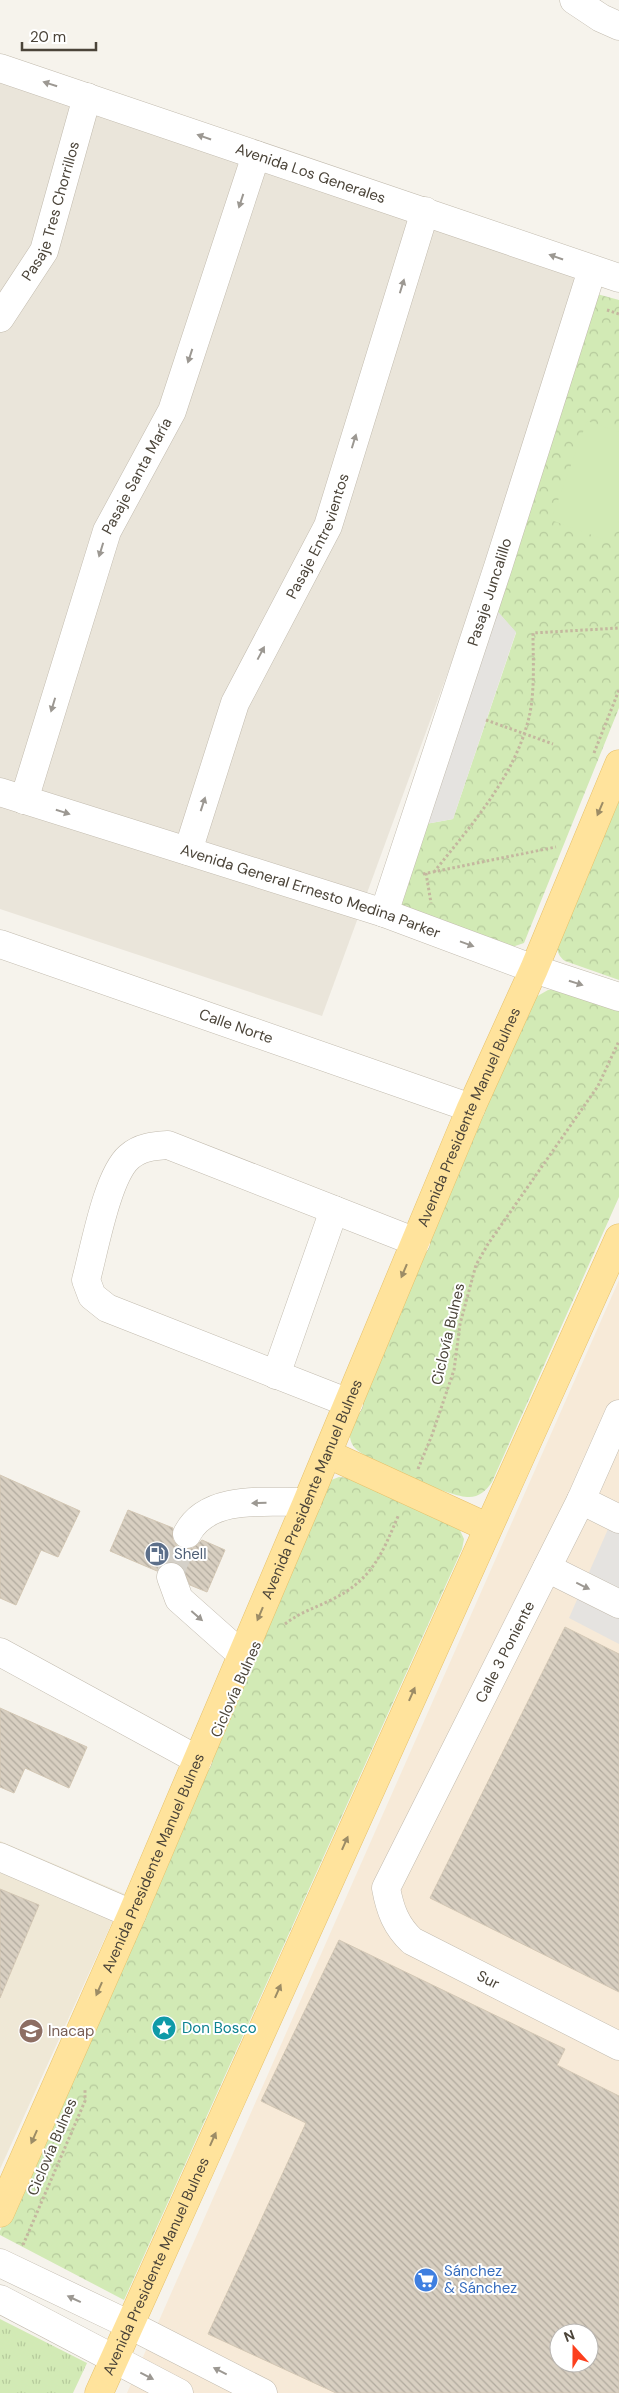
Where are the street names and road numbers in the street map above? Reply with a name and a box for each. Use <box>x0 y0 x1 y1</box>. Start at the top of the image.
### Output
street label: Pasaje Tres Chorrillos <box>17 139 84 285</box>
street label: Avenida Los Generales <box>233 139 388 208</box>
street label: Pasaje Santa María <box>97 414 176 538</box>
street label: Pasaje Entrevientos <box>281 471 354 602</box>
street label: Pasaje Juncalillo <box>463 535 517 649</box>
street label: Avenida General Ernesto Medina Parker <box>178 840 444 943</box>
street label: Calle Norte <box>196 1004 276 1048</box>
street label: Avenida Presidente Manuel Bulnes <box>413 1004 525 1230</box>
street label: Ciclovía Bulnes <box>427 1281 469 1387</box>
street label: Avenida Presidente Manuel Bulnes <box>257 1376 367 1603</box>
street label: Calle 3 Poniente <box>471 1598 539 1706</box>
street label: Ciclovía Bulnes <box>206 1637 266 1741</box>
street label: Avenida Presidente Manuel Bulnes <box>97 1750 209 1976</box>
street label: Sur <box>474 1966 503 1994</box>
street label: Ciclovía Bulnes <box>23 2095 81 2199</box>
street label: Avenida Presidente Manuel Bulnes <box>98 2154 214 2378</box>

